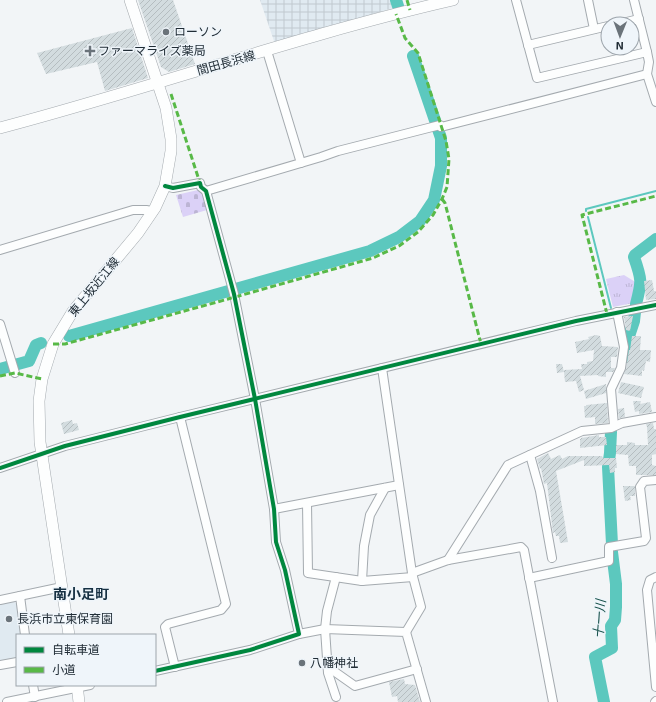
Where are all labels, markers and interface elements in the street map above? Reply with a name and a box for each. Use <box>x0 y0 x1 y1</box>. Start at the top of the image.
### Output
north arrow <box>600 16 640 56</box>
place label: ローソン <box>174 24 222 38</box>
marker: ローソン <box>161 27 171 37</box>
text: N <box>616 40 624 53</box>
place label: ファーマライズ薬局 <box>98 43 206 57</box>
marker: ファーマライズ薬局 <box>85 46 95 56</box>
street label: 間田長浜線 <box>195 47 256 77</box>
street label: 東上坂近江線 <box>65 254 121 319</box>
district label: 南小足町 <box>53 585 109 602</box>
water label: 十一川 <box>590 597 608 639</box>
place label: 長浜市立東保育園 <box>17 611 113 625</box>
marker: 長浜市立東保育園 <box>4 614 14 624</box>
legend <box>16 634 156 686</box>
text: 自転車道 <box>52 642 100 656</box>
place label: 八幡神社 <box>310 655 358 669</box>
marker: 八幡神社 <box>297 658 307 668</box>
text: 小道 <box>52 662 76 676</box>

